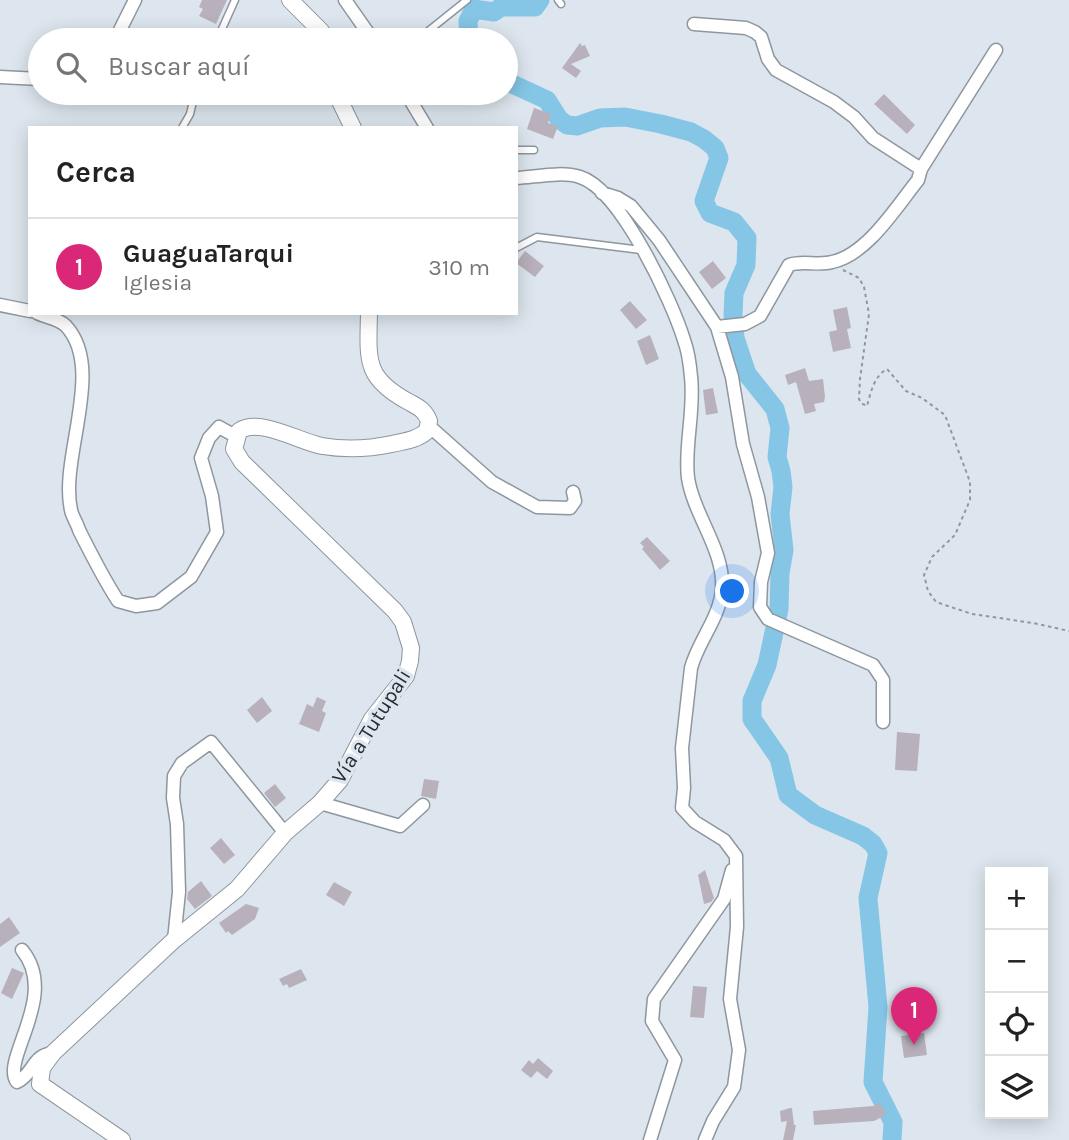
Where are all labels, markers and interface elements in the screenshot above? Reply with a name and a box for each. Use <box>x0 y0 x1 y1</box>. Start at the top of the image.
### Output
search box <box>28 28 518 105</box>
icon: search <box>52 48 90 86</box>
text: Buscar aquí <box>108 51 250 82</box>
text: Cerca <box>56 154 136 190</box>
text: GuaguaTarqui <box>123 238 294 269</box>
text: 1 <box>75 254 83 281</box>
text: 310 m <box>428 254 490 281</box>
text: Iglesia <box>123 269 192 296</box>
your location <box>715 574 749 608</box>
street label: Vía a Tutupali <box>327 665 415 787</box>
map controls <box>985 867 1048 1119</box>
button: + <box>985 867 1048 930</box>
button: − <box>985 930 1048 993</box>
pin: 1 <box>891 987 937 1045</box>
button: locate <box>985 993 1048 1056</box>
button: layers <box>985 1056 1048 1119</box>

